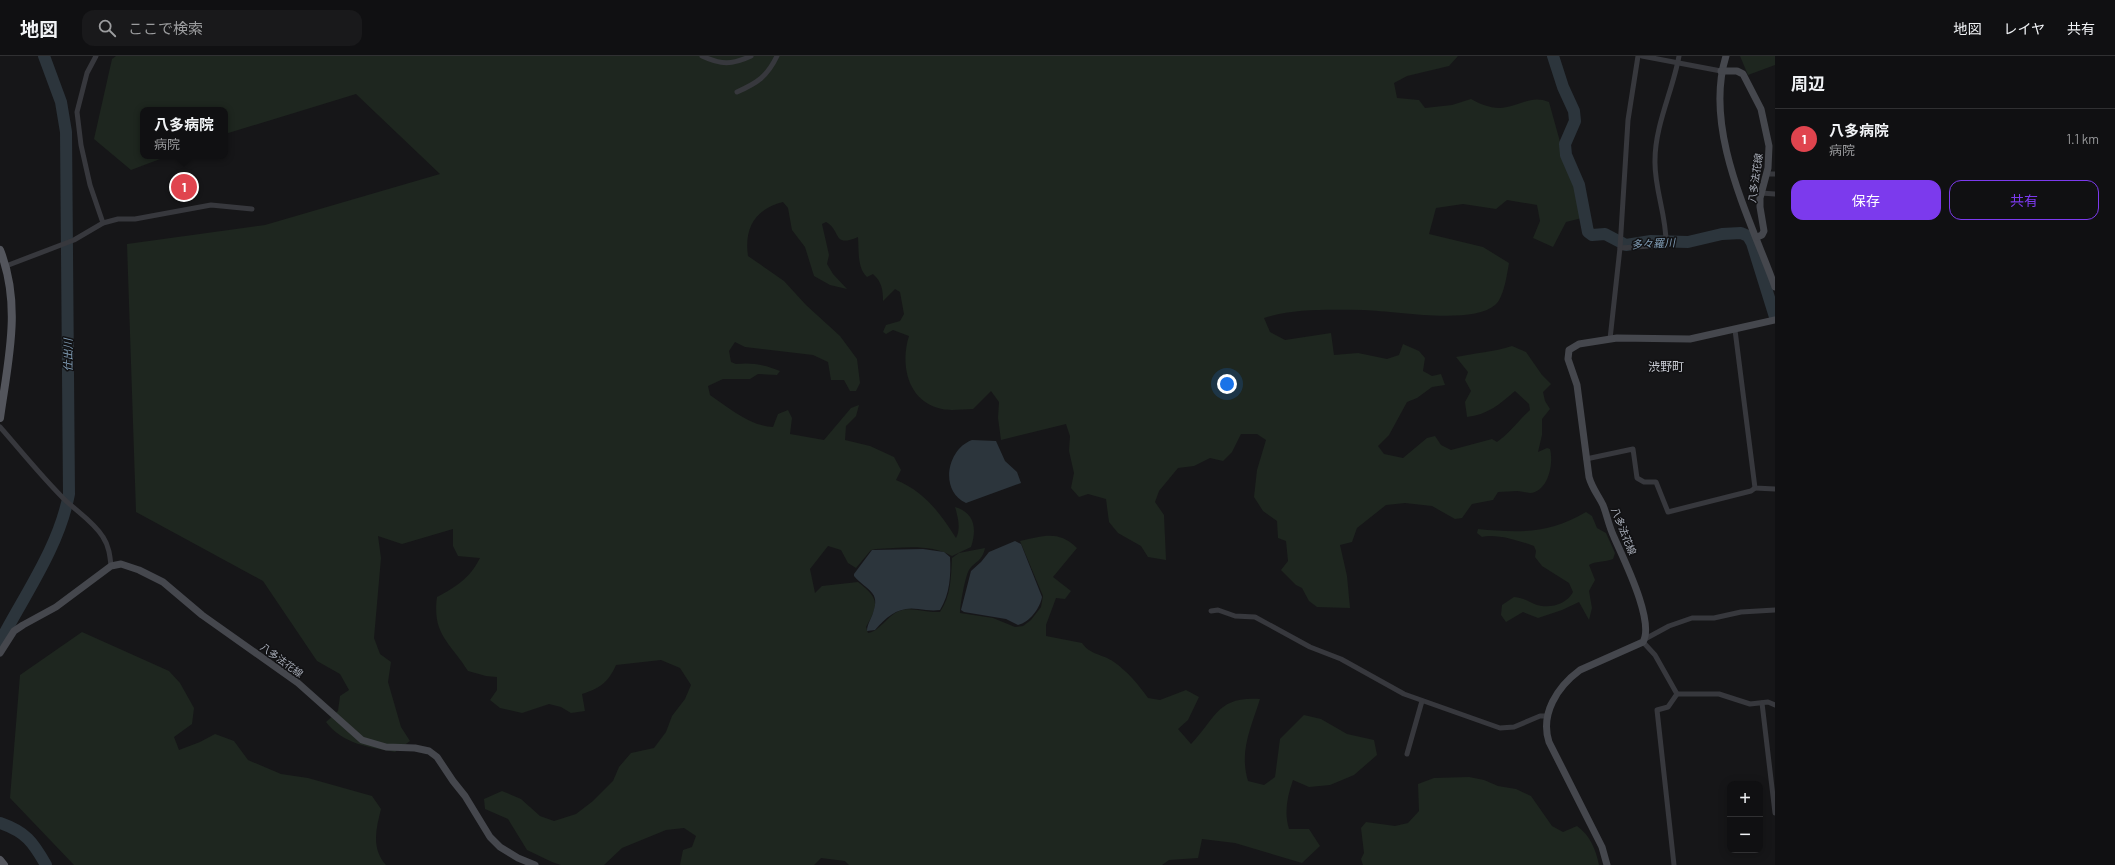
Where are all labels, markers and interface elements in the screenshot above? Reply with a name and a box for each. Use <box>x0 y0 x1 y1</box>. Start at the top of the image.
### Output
search box <box>82 10 362 46</box>
text: 地図 <box>20 17 58 40</box>
icon: search <box>96 17 118 39</box>
text: ここで検索 <box>128 19 203 37</box>
text: 地図 <box>1953 20 1981 37</box>
text: レイヤ <box>2003 20 2045 37</box>
text: 共有 <box>2067 20 2095 37</box>
text: 周辺 <box>1791 73 1825 93</box>
popup <box>140 107 228 159</box>
text: 八多病院 <box>154 115 214 133</box>
text: 八多病院 <box>1829 121 1889 139</box>
text: 1 <box>1802 131 1806 147</box>
text: 1.1 km <box>2066 131 2099 147</box>
text: 病院 <box>154 136 180 152</box>
text: 病院 <box>1829 142 1855 158</box>
street label: 八多法花線 <box>1746 152 1764 204</box>
pin: 1 <box>171 172 197 202</box>
button: 保存 <box>1791 180 1941 220</box>
button: 共有 <box>1949 180 2099 220</box>
water label: 多々羅川 <box>1631 235 1676 251</box>
water label: 仕出川 <box>61 338 74 372</box>
district label: 渋野町 <box>1648 359 1684 373</box>
your location <box>1217 374 1237 394</box>
street label: 八多法花線 <box>1609 506 1639 556</box>
street label: 八多法花線 <box>258 640 306 680</box>
map controls <box>1727 781 1763 853</box>
button: + <box>1727 781 1763 817</box>
button: − <box>1727 817 1763 853</box>

